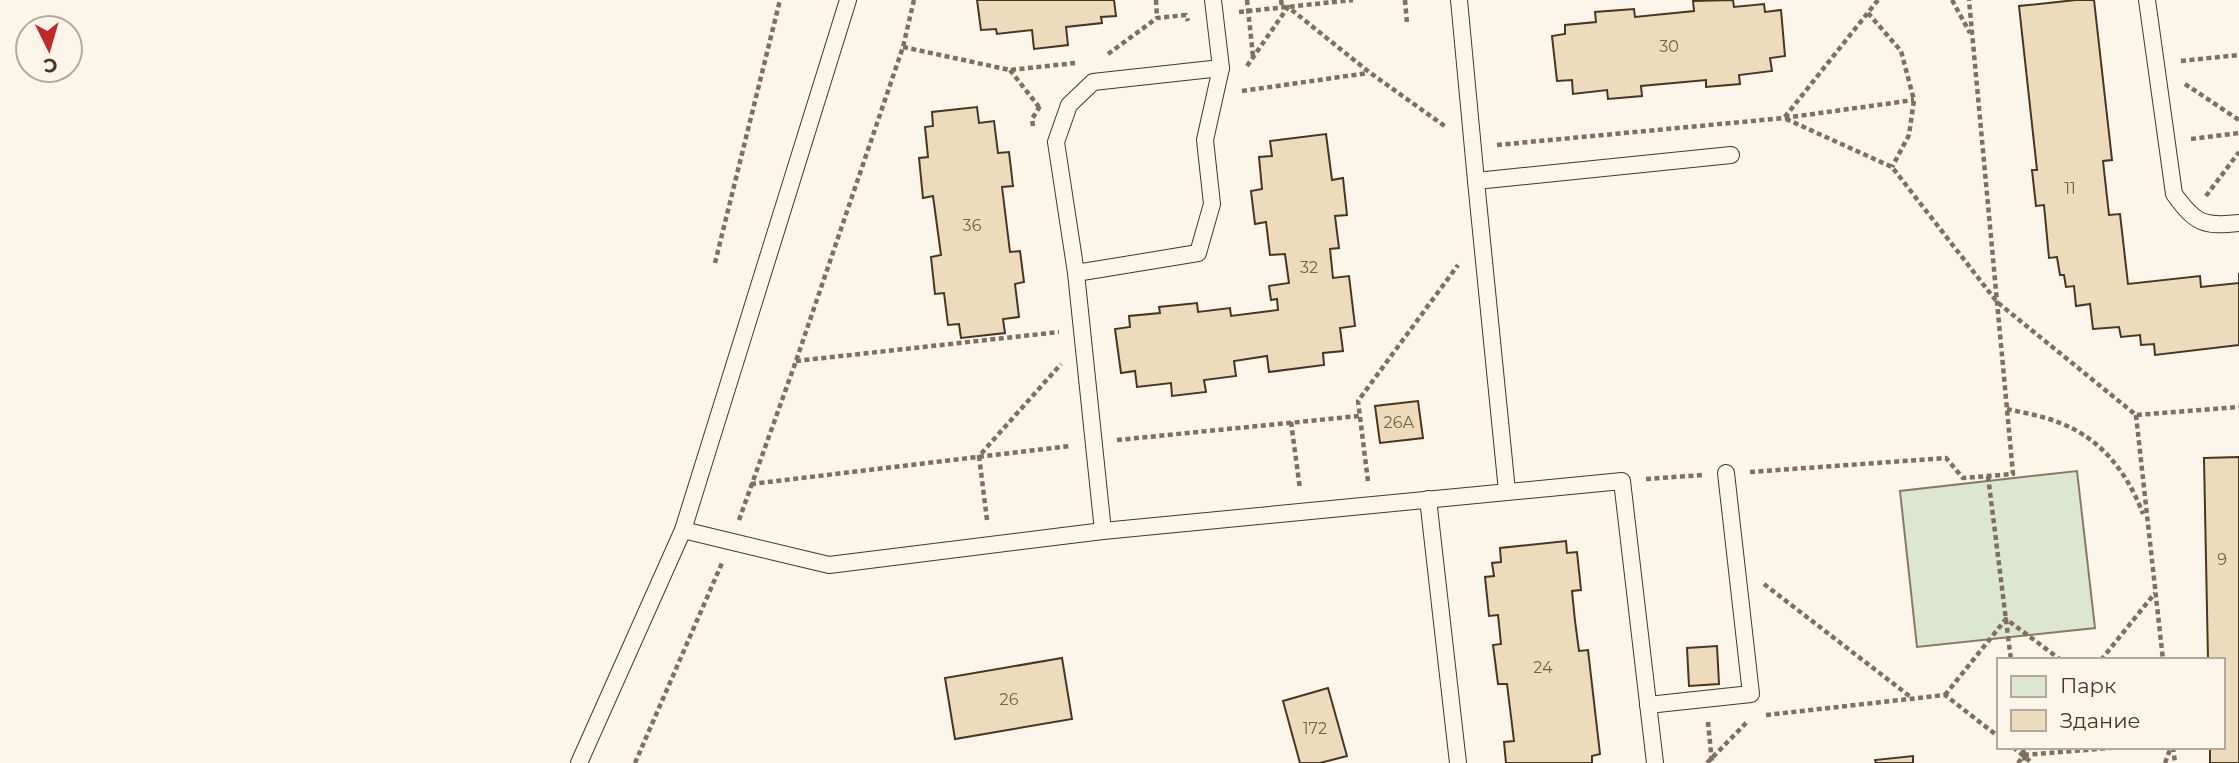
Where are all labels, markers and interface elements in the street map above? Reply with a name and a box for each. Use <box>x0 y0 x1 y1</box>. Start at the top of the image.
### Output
north arrow <box>14 14 84 84</box>
house number: 30 <box>1659 37 1679 56</box>
text: С <box>42 53 58 78</box>
house number: 11 <box>2064 179 2076 198</box>
house number: 36 <box>963 216 982 235</box>
house number: 32 <box>1300 258 1318 277</box>
house number: 26А <box>1384 413 1415 432</box>
house number: 9 <box>2217 550 2227 569</box>
house number: 24 <box>1533 658 1553 677</box>
legend <box>1997 658 2225 749</box>
text: Парк <box>2060 673 2116 698</box>
house number: 26 <box>1000 690 1019 709</box>
text: Здание <box>2060 708 2141 733</box>
house number: 172 <box>1303 719 1327 738</box>

